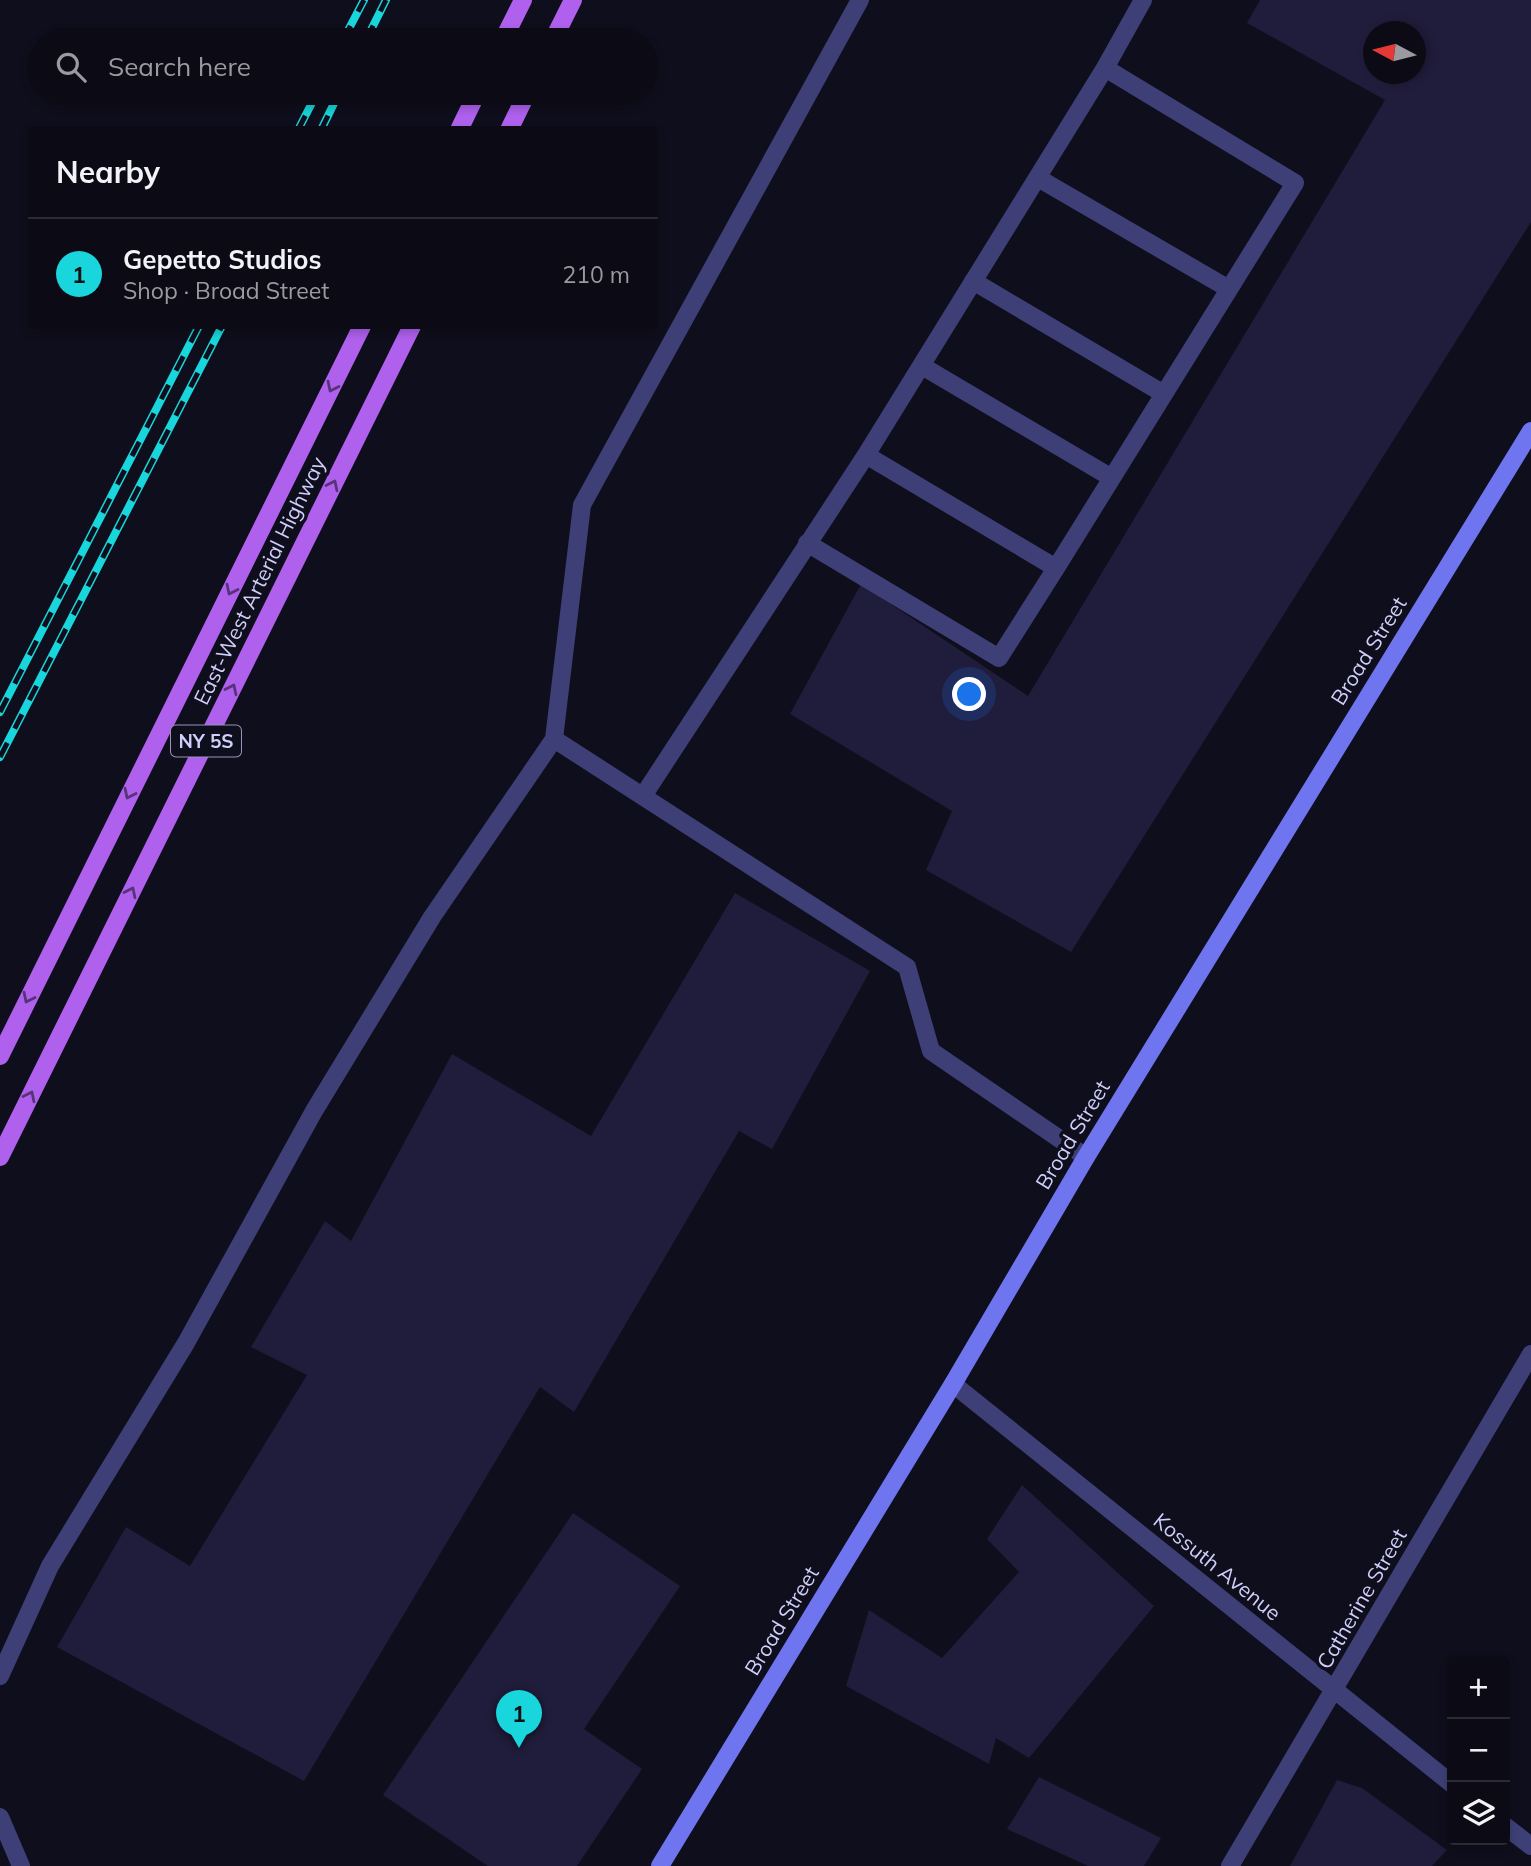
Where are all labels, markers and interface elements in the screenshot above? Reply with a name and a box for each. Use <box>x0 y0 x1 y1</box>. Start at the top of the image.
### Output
north arrow <box>1363 21 1426 84</box>
search box <box>28 28 658 105</box>
icon: search <box>52 48 90 86</box>
text: Search here <box>108 50 251 83</box>
text: Nearby <box>56 153 160 191</box>
text: Gepetto Studios <box>123 243 321 276</box>
text: 1 <box>72 260 86 289</box>
text: 210 m <box>562 260 630 289</box>
text: Shop · Broad Street <box>123 276 329 305</box>
one-way arrow <box>326 380 340 392</box>
street label: East-West Arterial Highway <box>188 452 331 709</box>
one-way arrow <box>325 480 339 492</box>
one-way arrow <box>225 583 239 596</box>
street label: Broad Street <box>1325 592 1412 709</box>
your location <box>952 677 986 711</box>
one-way arrow <box>224 684 238 696</box>
road number: NY 5S <box>171 726 241 756</box>
one-way arrow <box>124 787 138 799</box>
one-way arrow <box>123 887 137 899</box>
one-way arrow <box>23 991 37 1003</box>
street label: Broad Street <box>1029 1075 1115 1194</box>
one-way arrow <box>22 1091 36 1103</box>
street label: Kossuth Avenue <box>1149 1507 1287 1626</box>
street label: Catherine Street <box>1310 1524 1412 1673</box>
street label: Broad Street <box>738 1561 824 1680</box>
map controls <box>1447 1656 1510 1845</box>
button: + <box>1447 1656 1510 1719</box>
pin: 1 <box>496 1690 542 1748</box>
button: − <box>1447 1719 1510 1782</box>
button: layers <box>1447 1782 1510 1845</box>

